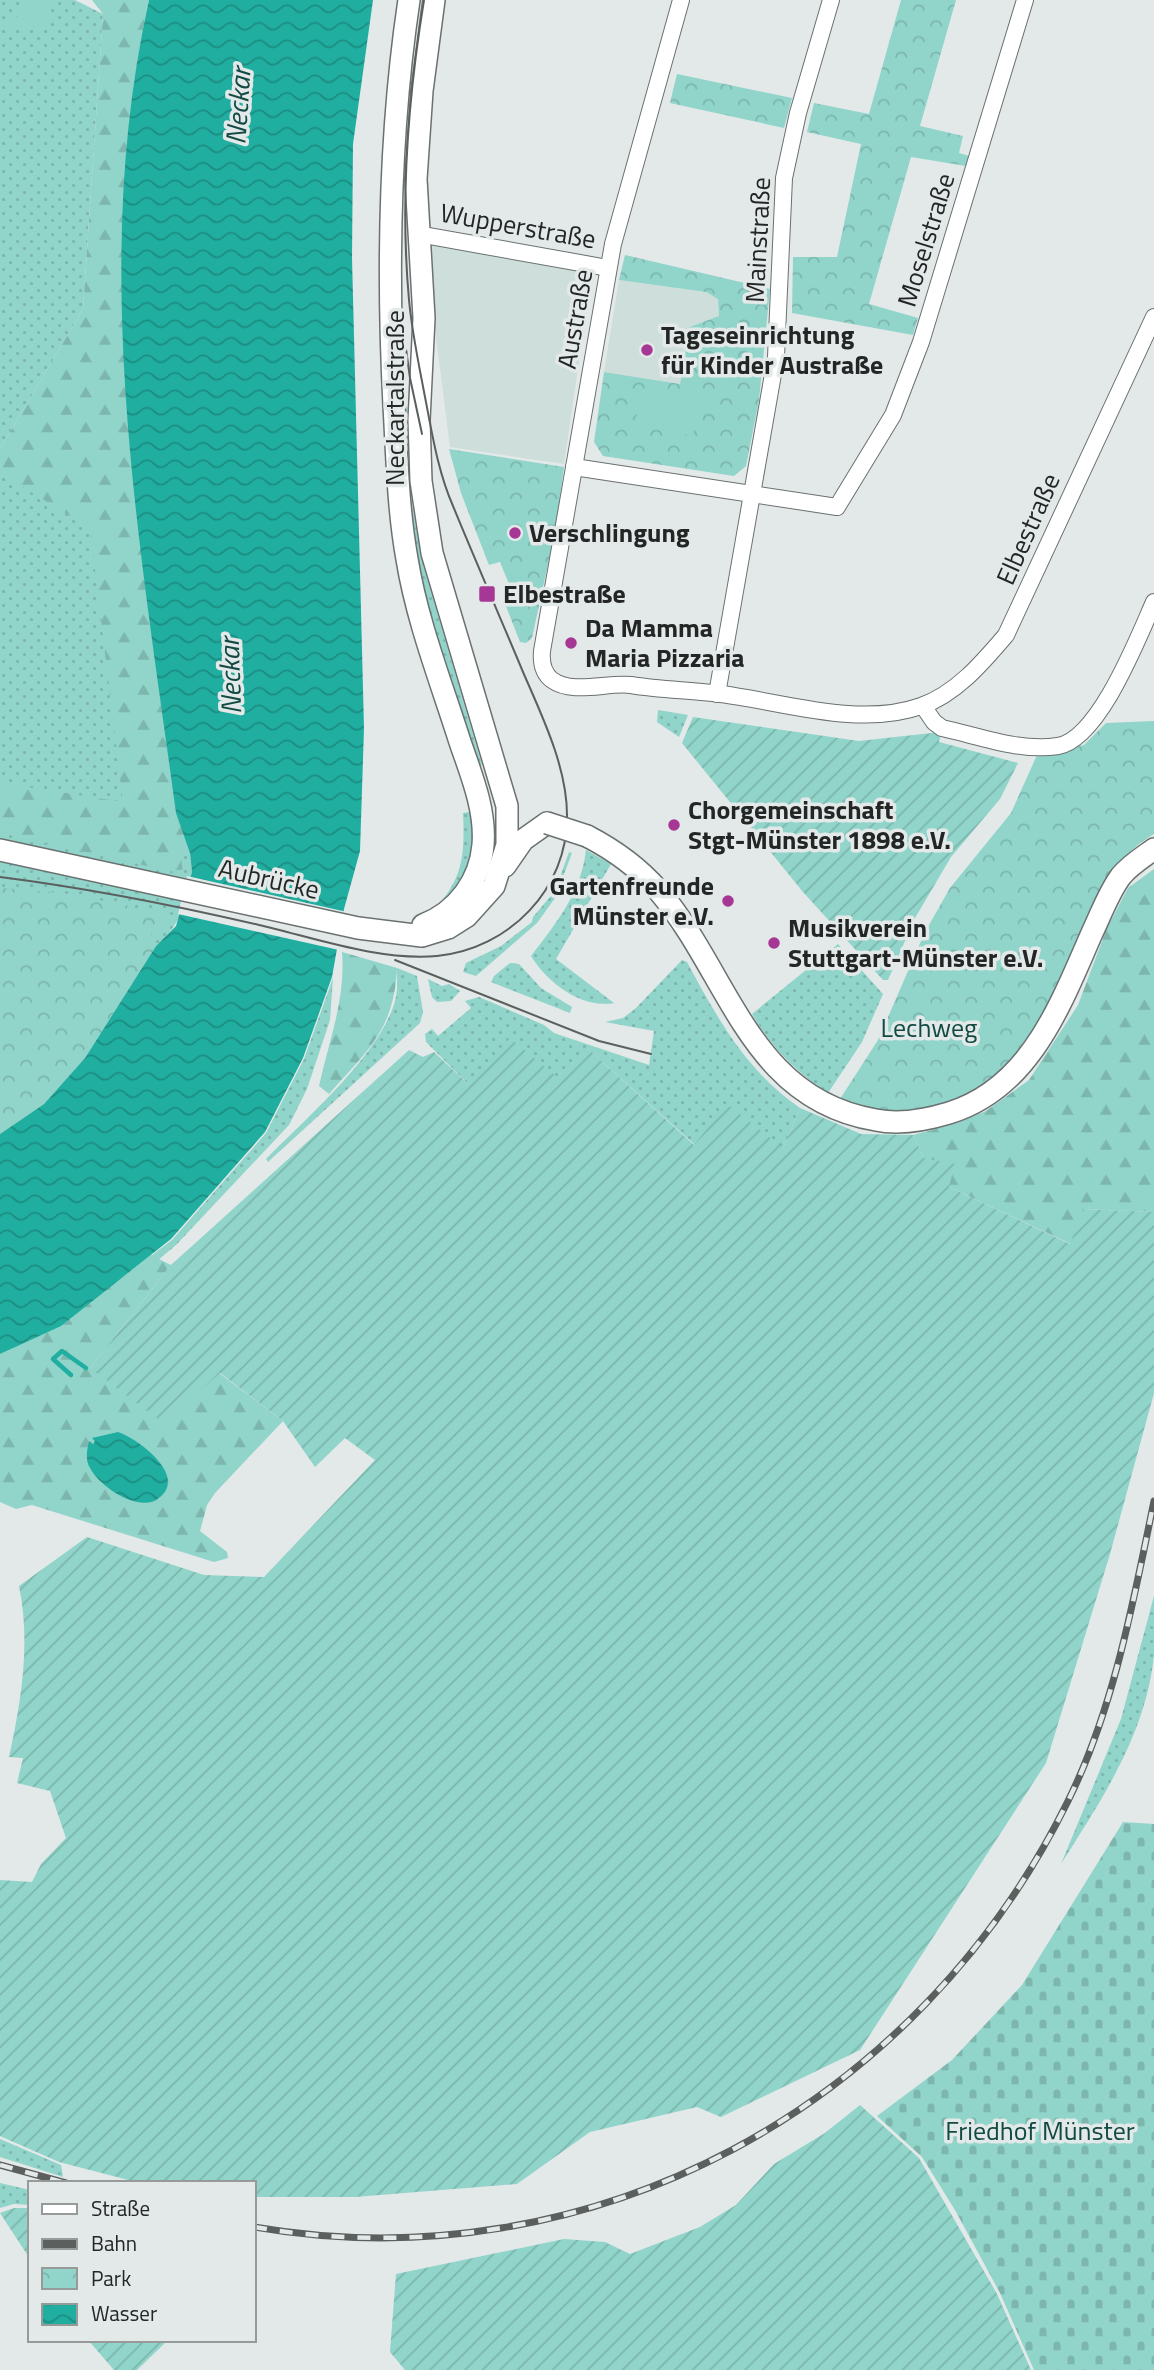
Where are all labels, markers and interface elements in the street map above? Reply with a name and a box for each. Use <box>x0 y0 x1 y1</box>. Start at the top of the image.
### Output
water label: Neckar <box>213 63 262 146</box>
street label: Moselstraße <box>887 168 964 312</box>
street label: Mainstraße <box>735 176 780 304</box>
street label: Wupperstraße <box>437 193 599 258</box>
street label: Austraße <box>547 266 602 372</box>
street label: Neckartalstraße <box>375 310 414 486</box>
place label: Tageseinrichtung für Kinder Austraße <box>661 315 883 384</box>
marker: Tageseinrichtung für Kinder Austraße <box>639 342 655 358</box>
street label: Elbestraße <box>986 467 1069 591</box>
place label: Verschlingung <box>529 513 690 552</box>
marker: Verschlingung <box>507 525 523 541</box>
place label: Elbestraße <box>503 574 626 613</box>
marker: Elbestraße <box>477 584 497 604</box>
place label: Da Mamma Maria Pizzaria <box>585 608 745 677</box>
water label: Neckar <box>207 634 252 715</box>
marker: Da Mamma Maria Pizzaria <box>563 635 579 651</box>
place label: Chorgemeinschaft Stgt-Münster 1898 e.V. <box>688 790 951 859</box>
marker: Chorgemeinschaft Stgt-Münster 1898 e.V. <box>666 817 682 833</box>
street label: Aubrücke <box>215 848 323 909</box>
place label: Gartenfreunde Münster e.V. <box>550 866 714 935</box>
marker: Gartenfreunde Münster e.V. <box>720 893 736 909</box>
place label: Musikverein Stuttgart-Münster e.V. <box>788 908 1043 977</box>
marker: Musikverein Stuttgart-Münster e.V. <box>766 935 782 951</box>
park label: Lechweg <box>881 1008 977 1047</box>
park label: Friedhof Münster <box>945 2111 1135 2150</box>
legend <box>28 2181 256 2342</box>
text: Straße <box>91 2192 150 2224</box>
text: Bahn <box>91 2227 137 2259</box>
text: Park <box>91 2262 131 2294</box>
text: Wasser <box>91 2297 157 2329</box>

